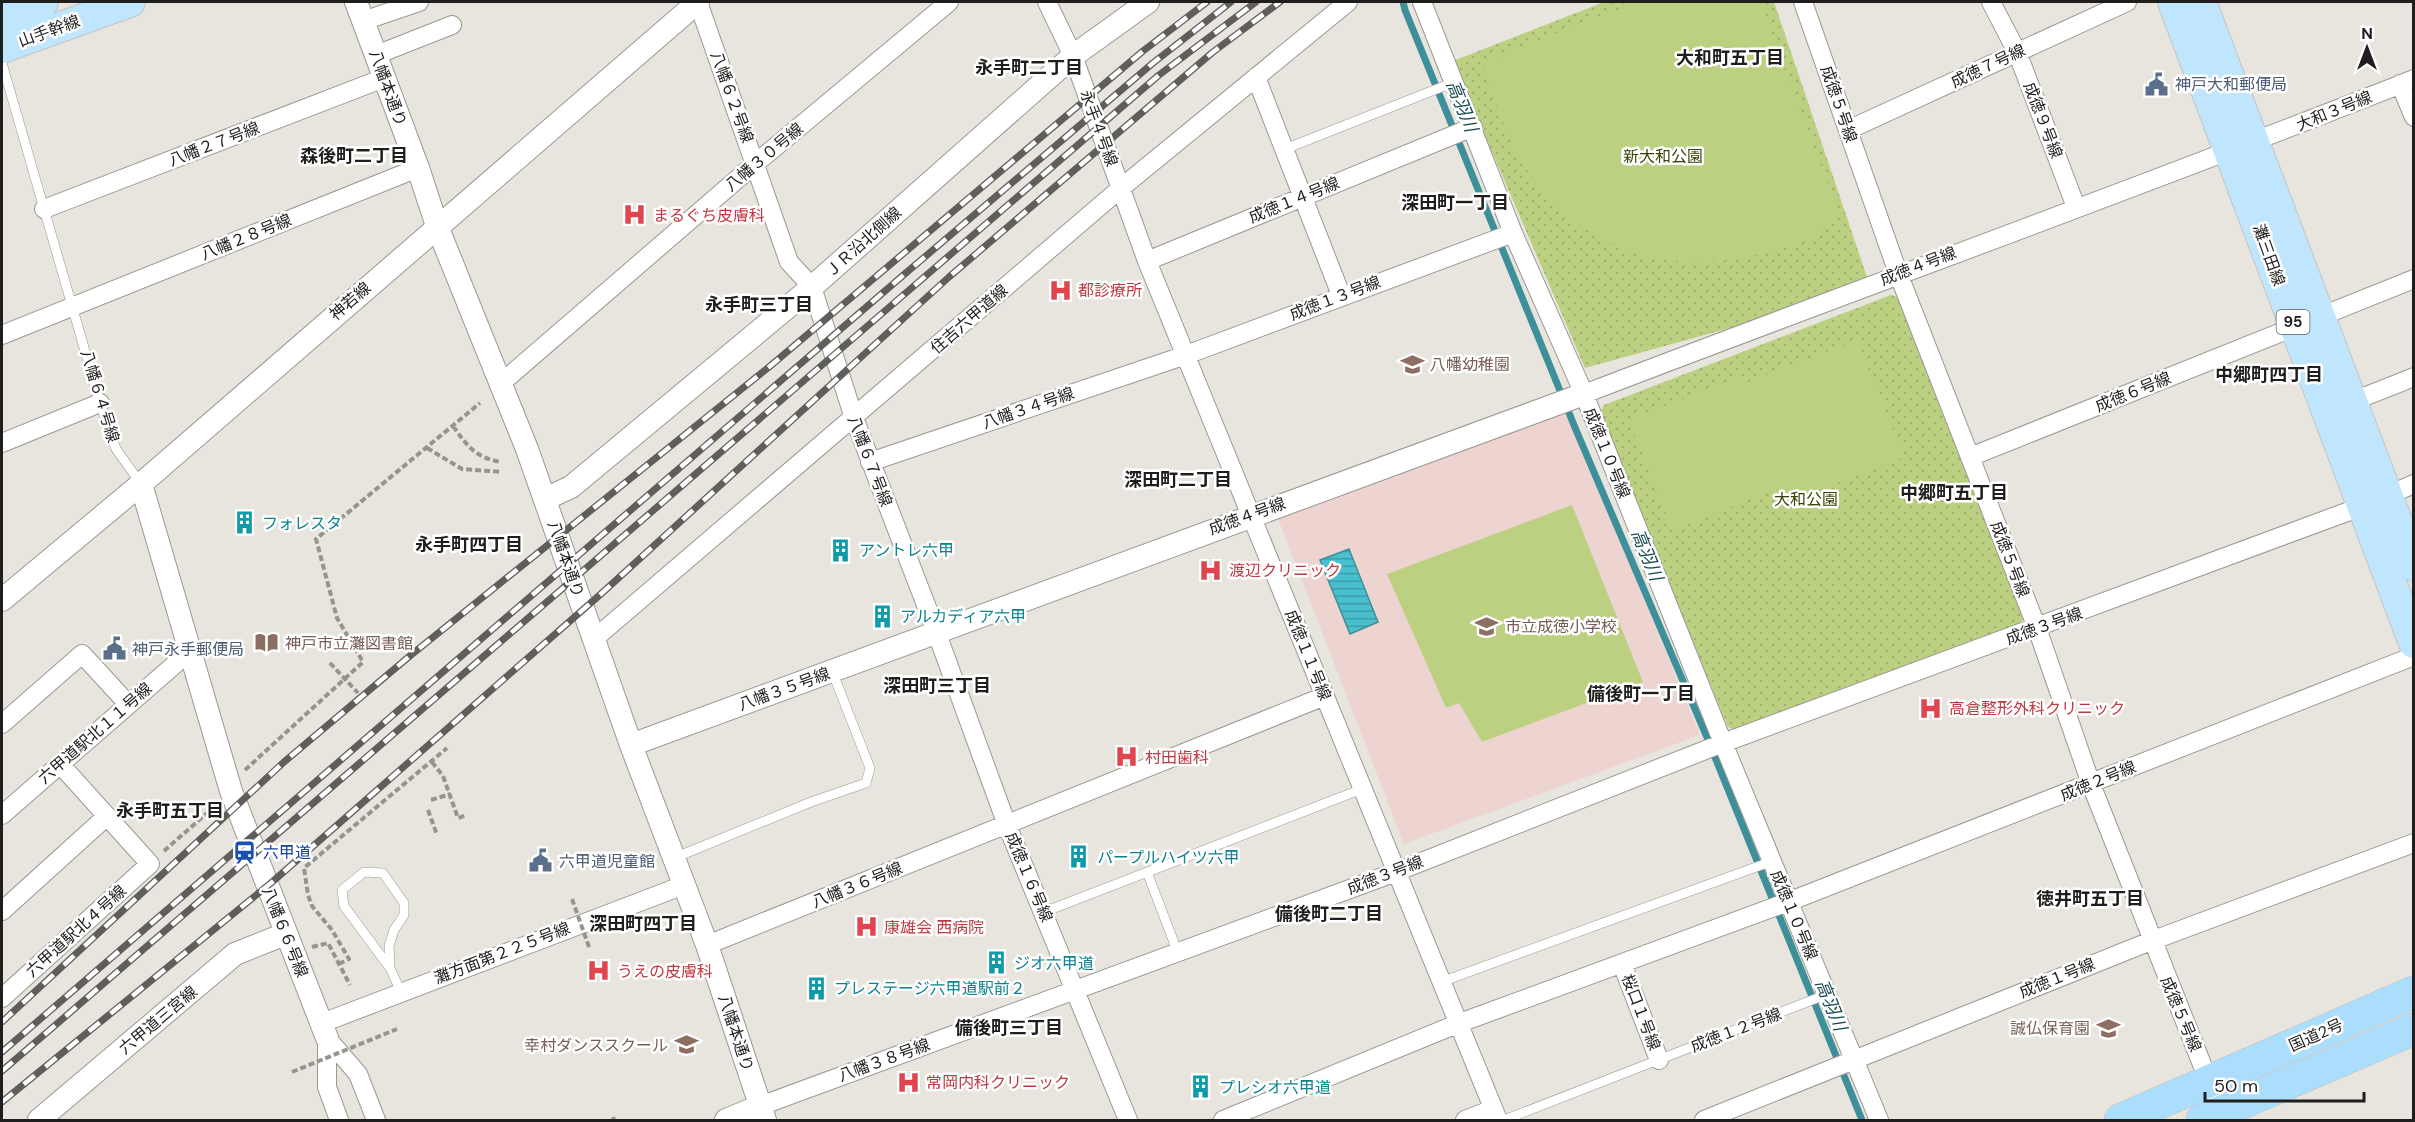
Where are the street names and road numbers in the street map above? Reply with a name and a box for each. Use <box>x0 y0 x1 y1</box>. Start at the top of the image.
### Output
street label: 山手幹線 <box>15 10 83 52</box>
street label: 成徳７号線 <box>1947 40 2029 92</box>
street label: 八幡本通り <box>364 47 412 129</box>
street label: 八幡６２号線 <box>706 48 758 146</box>
street label: 成徳５号線 <box>1816 63 1862 145</box>
street label: 成徳９号線 <box>2019 79 2067 161</box>
street label: 大和３号線 <box>2293 86 2375 136</box>
street label: 永手４号線 <box>1075 87 1123 169</box>
street label: 八幡２７号線 <box>165 117 263 171</box>
street label: 八幡３０号線 <box>720 118 808 196</box>
street label: 成徳１４号線 <box>1246 172 1342 228</box>
street label: ＪＲ沿北側線 <box>820 202 906 282</box>
street label: 八幡２８号線 <box>198 209 294 265</box>
street label: 灘三田線 <box>2248 221 2290 289</box>
street label: 成徳４号線 <box>1877 242 1959 290</box>
street label: 成徳１３号線 <box>1286 271 1384 325</box>
street label: 神若線 <box>325 277 375 325</box>
street label: 住吉六甲道線 <box>926 280 1012 358</box>
road number: 95 <box>2276 310 2310 334</box>
street label: 八幡６４号線 <box>76 347 124 445</box>
street label: 成徳６号線 <box>2092 367 2174 417</box>
street label: 八幡３４号線 <box>979 382 1077 434</box>
street label: 成徳１０号線 <box>1579 405 1635 501</box>
street label: 八幡６７号線 <box>843 412 897 510</box>
street label: 成徳４号線 <box>1206 492 1288 540</box>
street label: 八幡本通り <box>543 518 589 600</box>
street label: 成徳５号線 <box>1986 518 2034 600</box>
street label: 成徳３号線 <box>2003 602 2085 650</box>
street label: 成徳１１号線 <box>1280 607 1336 703</box>
street label: 八幡３５号線 <box>735 663 833 715</box>
street label: 六甲道駅北１１号線 <box>34 678 156 788</box>
street label: 成徳２号線 <box>2057 756 2139 806</box>
street label: 成徳１６号線 <box>1001 829 1057 925</box>
street label: 成徳３号線 <box>1344 851 1426 899</box>
street label: 八幡３６号線 <box>809 857 905 913</box>
street label: 成徳１０号線 <box>1766 867 1822 963</box>
street label: 六甲道駅北４号線 <box>21 880 131 982</box>
street label: 八幡６６号線 <box>257 884 313 980</box>
street label: 灘方面第２２５号線 <box>431 917 573 989</box>
street label: 成徳１号線 <box>2016 953 2098 1003</box>
street label: 桜口１号線 <box>1617 971 1665 1053</box>
street label: 成徳５号線 <box>2156 973 2206 1055</box>
street label: 六甲道三宮線 <box>114 981 202 1059</box>
street label: 八幡本通り <box>714 992 758 1074</box>
street label: 成徳１２号線 <box>1687 1003 1785 1057</box>
street label: 国道2号 <box>2286 1014 2346 1056</box>
street label: 八幡３８号線 <box>835 1034 933 1086</box>

